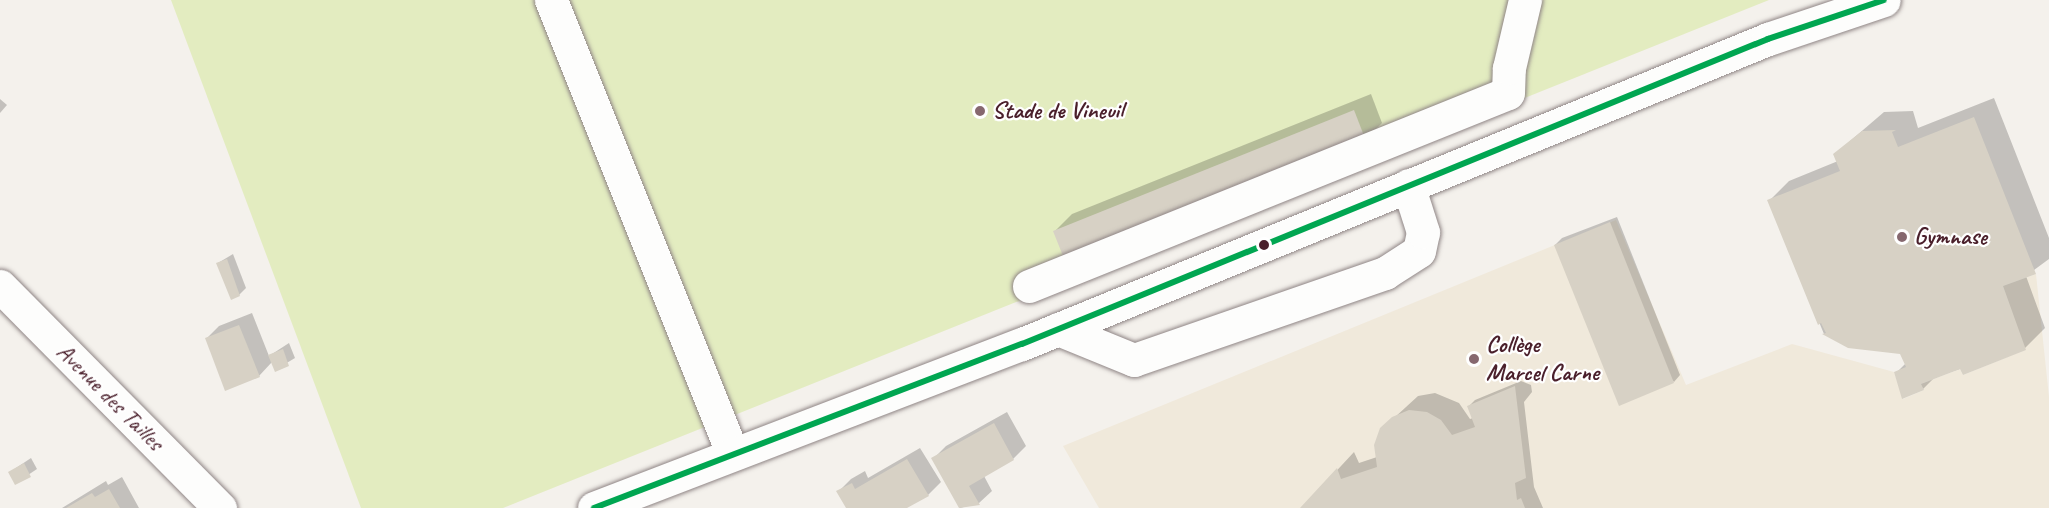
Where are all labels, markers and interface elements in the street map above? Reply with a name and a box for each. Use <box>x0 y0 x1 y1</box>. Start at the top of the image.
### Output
place label: Stade de Vineuil <box>992 97 1123 125</box>
marker: Stade de Vineuil <box>973 104 987 118</box>
place label: Gymnase <box>1914 223 1987 251</box>
marker: Gymnase <box>1895 230 1909 244</box>
unlabelled marker <box>1258 239 1270 251</box>
place label: Collège Marcel Carne <box>1486 331 1599 387</box>
street label: Avenue des Tailles <box>50 337 170 457</box>
marker: Collège Marcel Carne <box>1467 352 1481 366</box>

